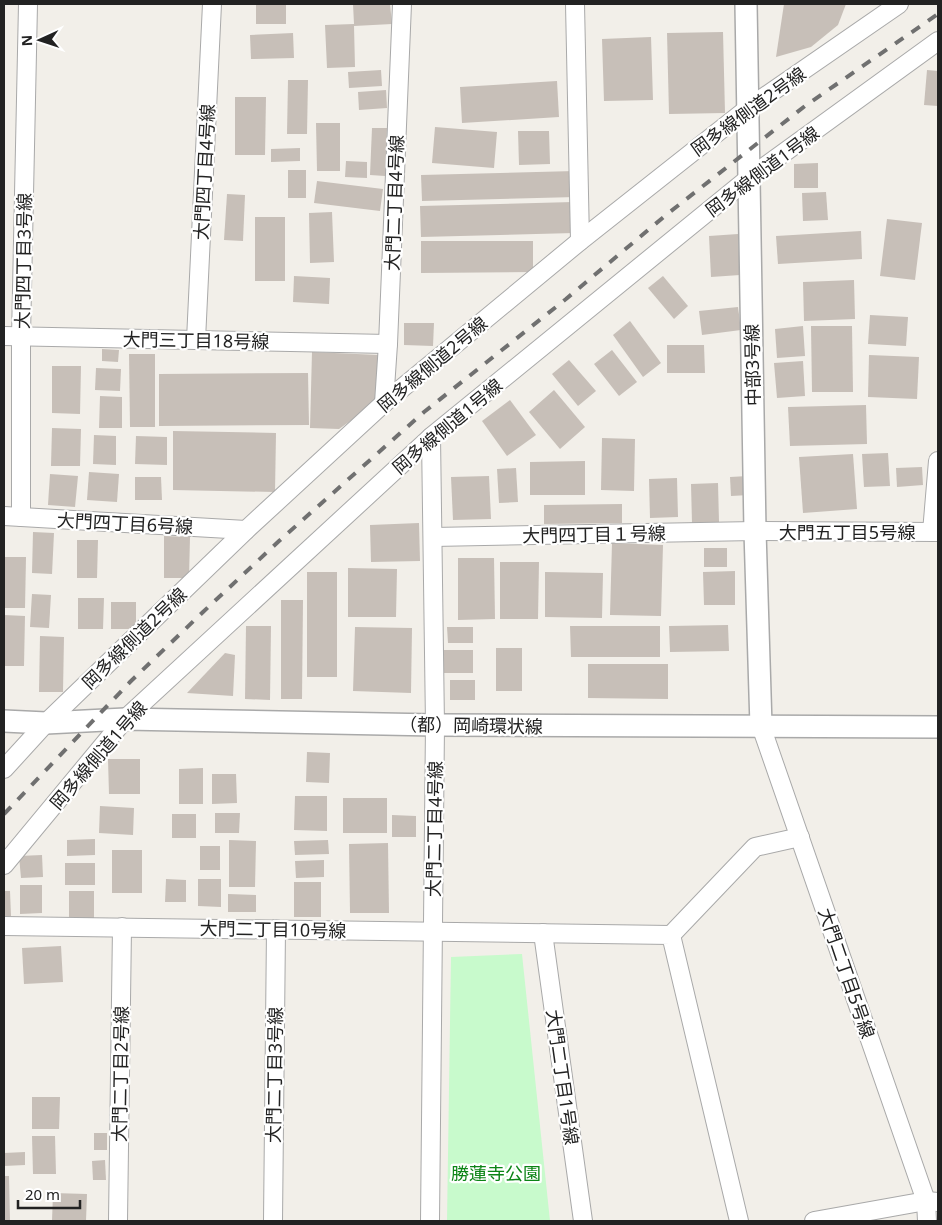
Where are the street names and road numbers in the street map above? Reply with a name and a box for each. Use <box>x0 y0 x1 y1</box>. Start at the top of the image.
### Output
street label: 岡多線側道2号線 <box>686 61 810 161</box>
street label: 大門四丁目4号線 <box>188 103 220 241</box>
street label: 岡多線側道1号線 <box>700 120 824 222</box>
street label: 大門二丁目4号線 <box>380 134 408 272</box>
street label: 大門四丁目3号線 <box>10 193 36 329</box>
street label: 岡多線側道2号線 <box>372 311 492 417</box>
street label: 中部3号線 <box>739 324 765 406</box>
street label: 大門三丁目18号線 <box>123 327 269 353</box>
street label: 岡多線側道1号線 <box>387 373 507 479</box>
street label: 大門四丁目6号線 <box>56 507 194 539</box>
street label: 大門五丁目5号線 <box>779 520 915 544</box>
street label: 大門四丁目１号線 <box>522 521 666 547</box>
street label: 岡多線側道2号線 <box>77 582 191 694</box>
street label: 岡多線側道1号線 <box>44 696 152 814</box>
street label: （都）岡崎環状線 <box>399 712 543 738</box>
street label: 大門二丁目4号線 <box>421 761 447 897</box>
street label: 大門二丁目5号線 <box>813 905 881 1041</box>
street label: 大門二丁目10号線 <box>200 916 346 942</box>
street label: 大門二丁目2号線 <box>107 1006 133 1142</box>
street label: 大門二丁目3号線 <box>261 1007 287 1143</box>
street label: 大門二丁目1号線 <box>542 1008 584 1146</box>

